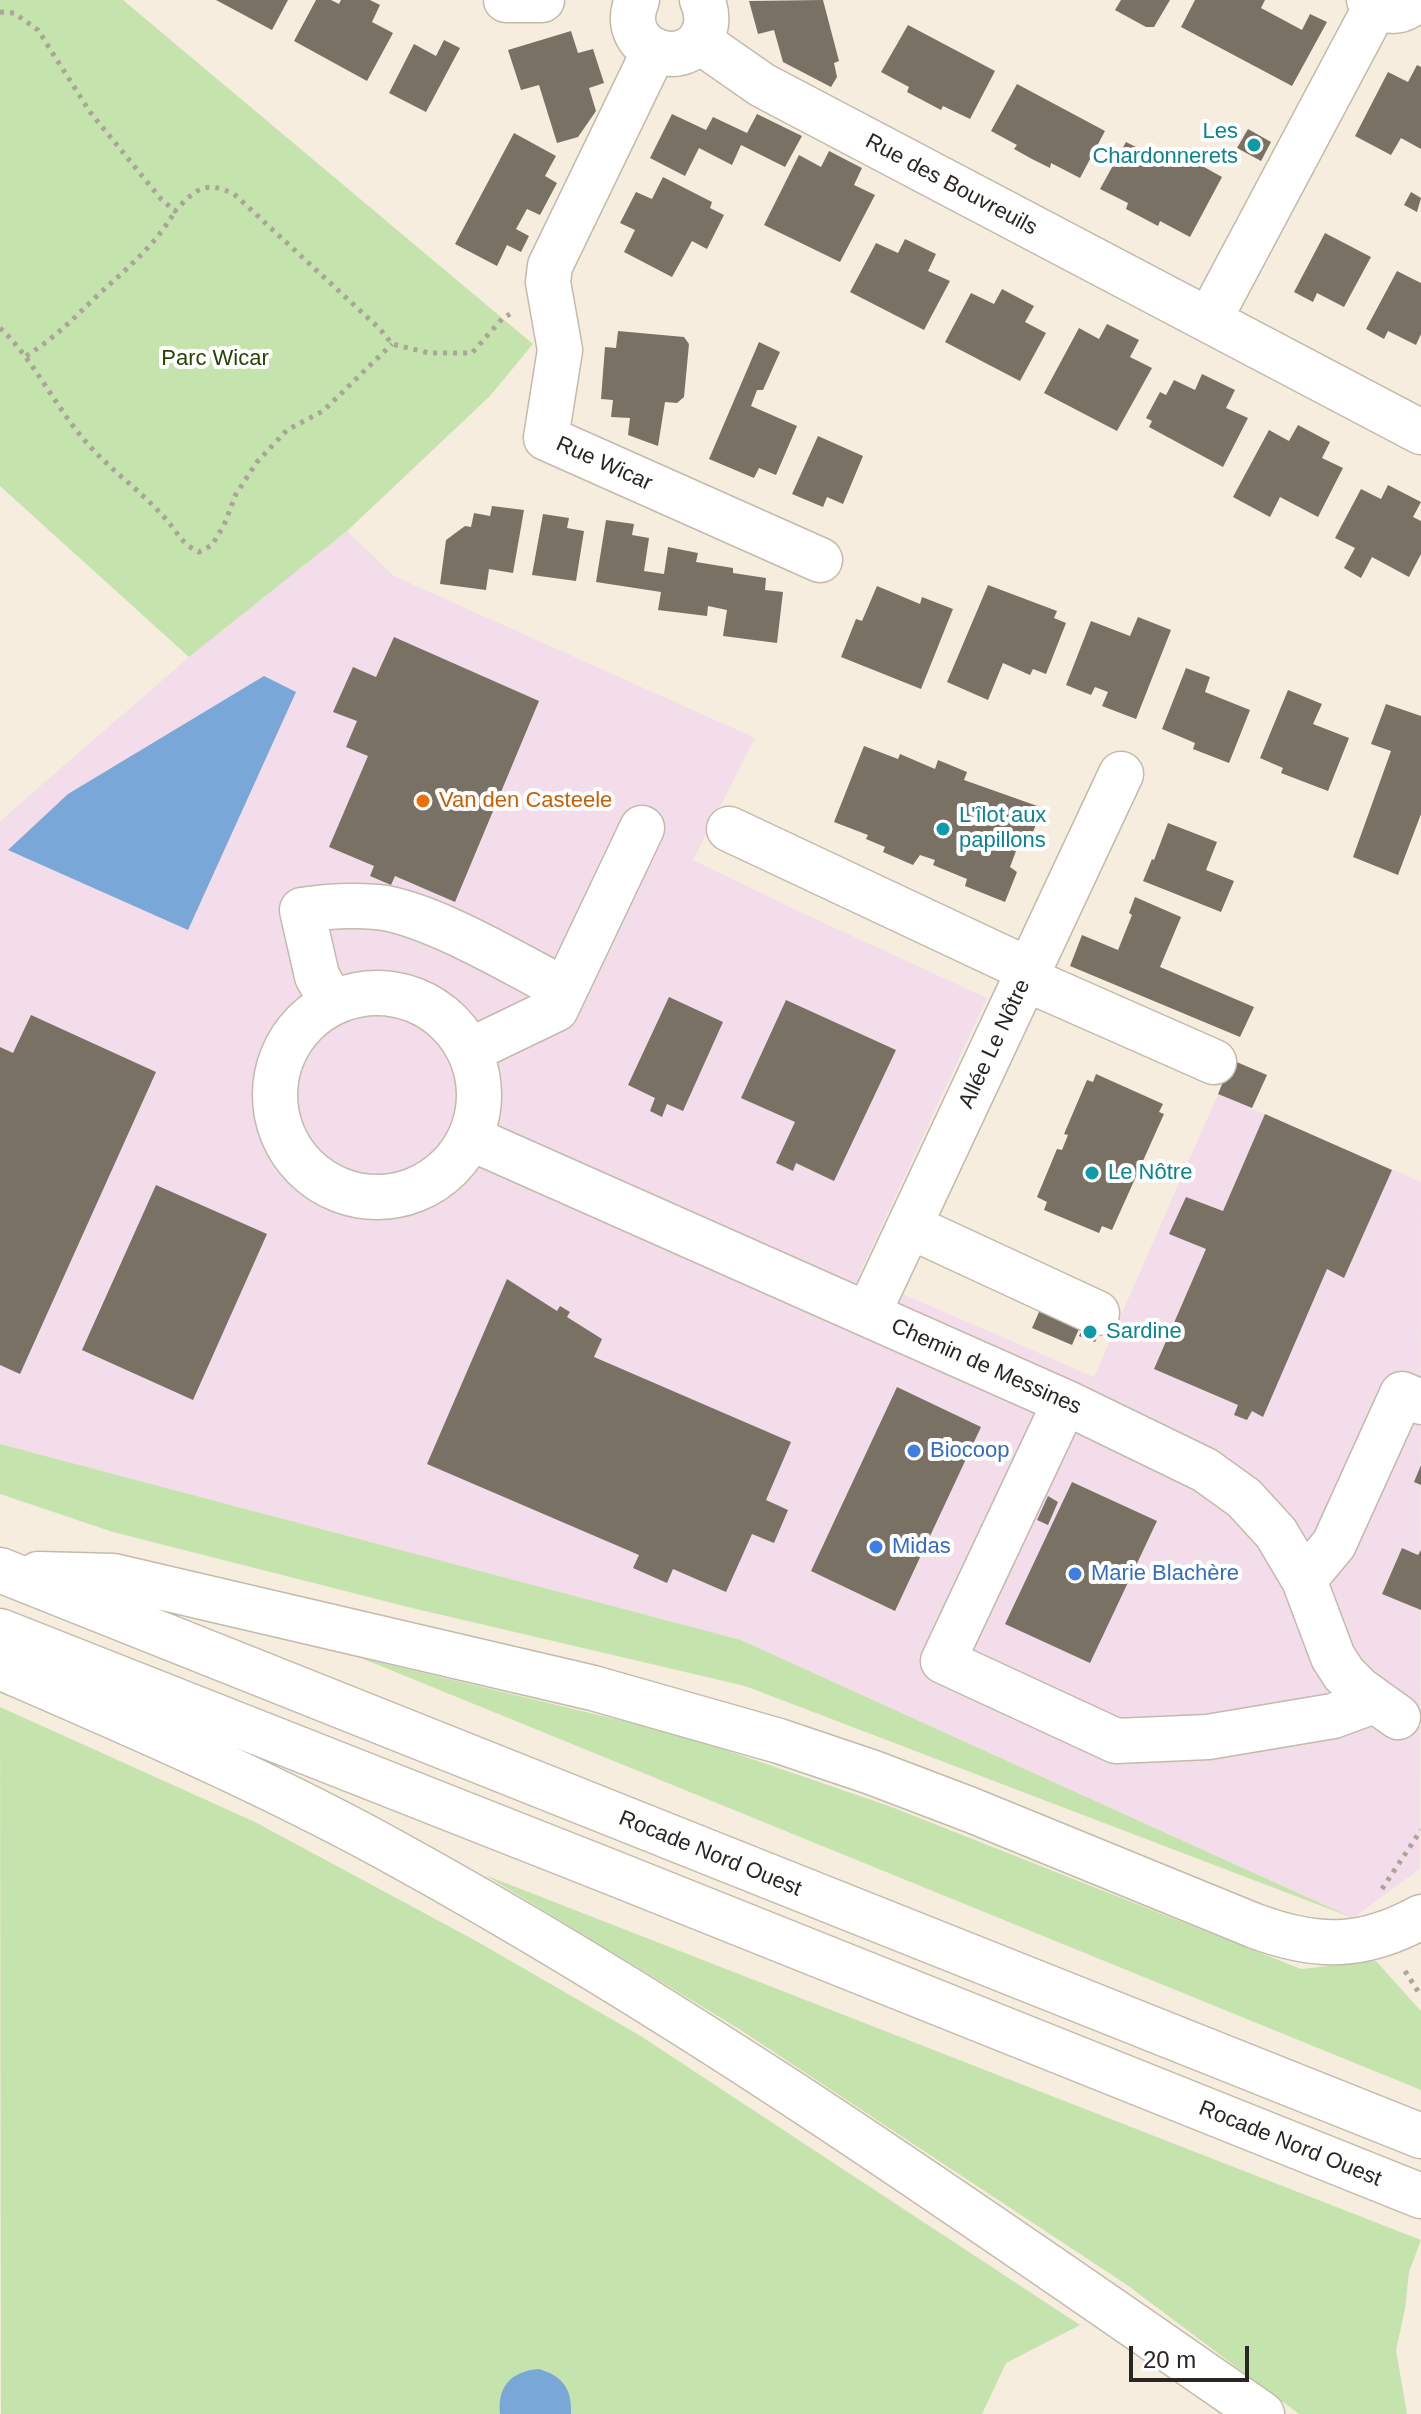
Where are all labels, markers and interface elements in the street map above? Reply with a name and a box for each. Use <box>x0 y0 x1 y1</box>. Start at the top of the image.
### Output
place label: Les Chardonnerets <box>1092 119 1238 170</box>
street label: Rue des Bouvreuils <box>861 129 1041 241</box>
marker: Les Chardonnerets <box>1245 136 1263 154</box>
park label: Parc Wicar <box>161 346 269 372</box>
street label: Rue Wicar <box>552 431 656 497</box>
place label: Van den Casteele <box>439 788 612 814</box>
marker: Van den Casteele <box>414 792 432 810</box>
place label: L'îlot aux papillons <box>959 803 1046 854</box>
marker: L'îlot aux papillons <box>934 820 952 838</box>
street label: Allée Le Nôtre <box>954 975 1036 1113</box>
place label: Le Nôtre <box>1108 1160 1192 1186</box>
marker: Le Nôtre <box>1083 1164 1101 1182</box>
street label: Chemin de Messines <box>887 1313 1085 1421</box>
place label: Sardine <box>1106 1319 1182 1345</box>
marker: Sardine <box>1081 1323 1099 1341</box>
place label: Biocoop <box>930 1438 1010 1464</box>
marker: Biocoop <box>905 1442 923 1460</box>
place label: Midas <box>892 1534 951 1560</box>
marker: Midas <box>867 1538 885 1556</box>
place label: Marie Blachère <box>1091 1561 1239 1587</box>
marker: Marie Blachère <box>1066 1565 1084 1583</box>
street label: Rocade Nord Ouest <box>615 1805 805 1903</box>
street label: Rocade Nord Ouest <box>1195 2095 1385 2193</box>
scale bar <box>1133 2330 1253 2380</box>
text: 20 m <box>1143 2346 1196 2373</box>

